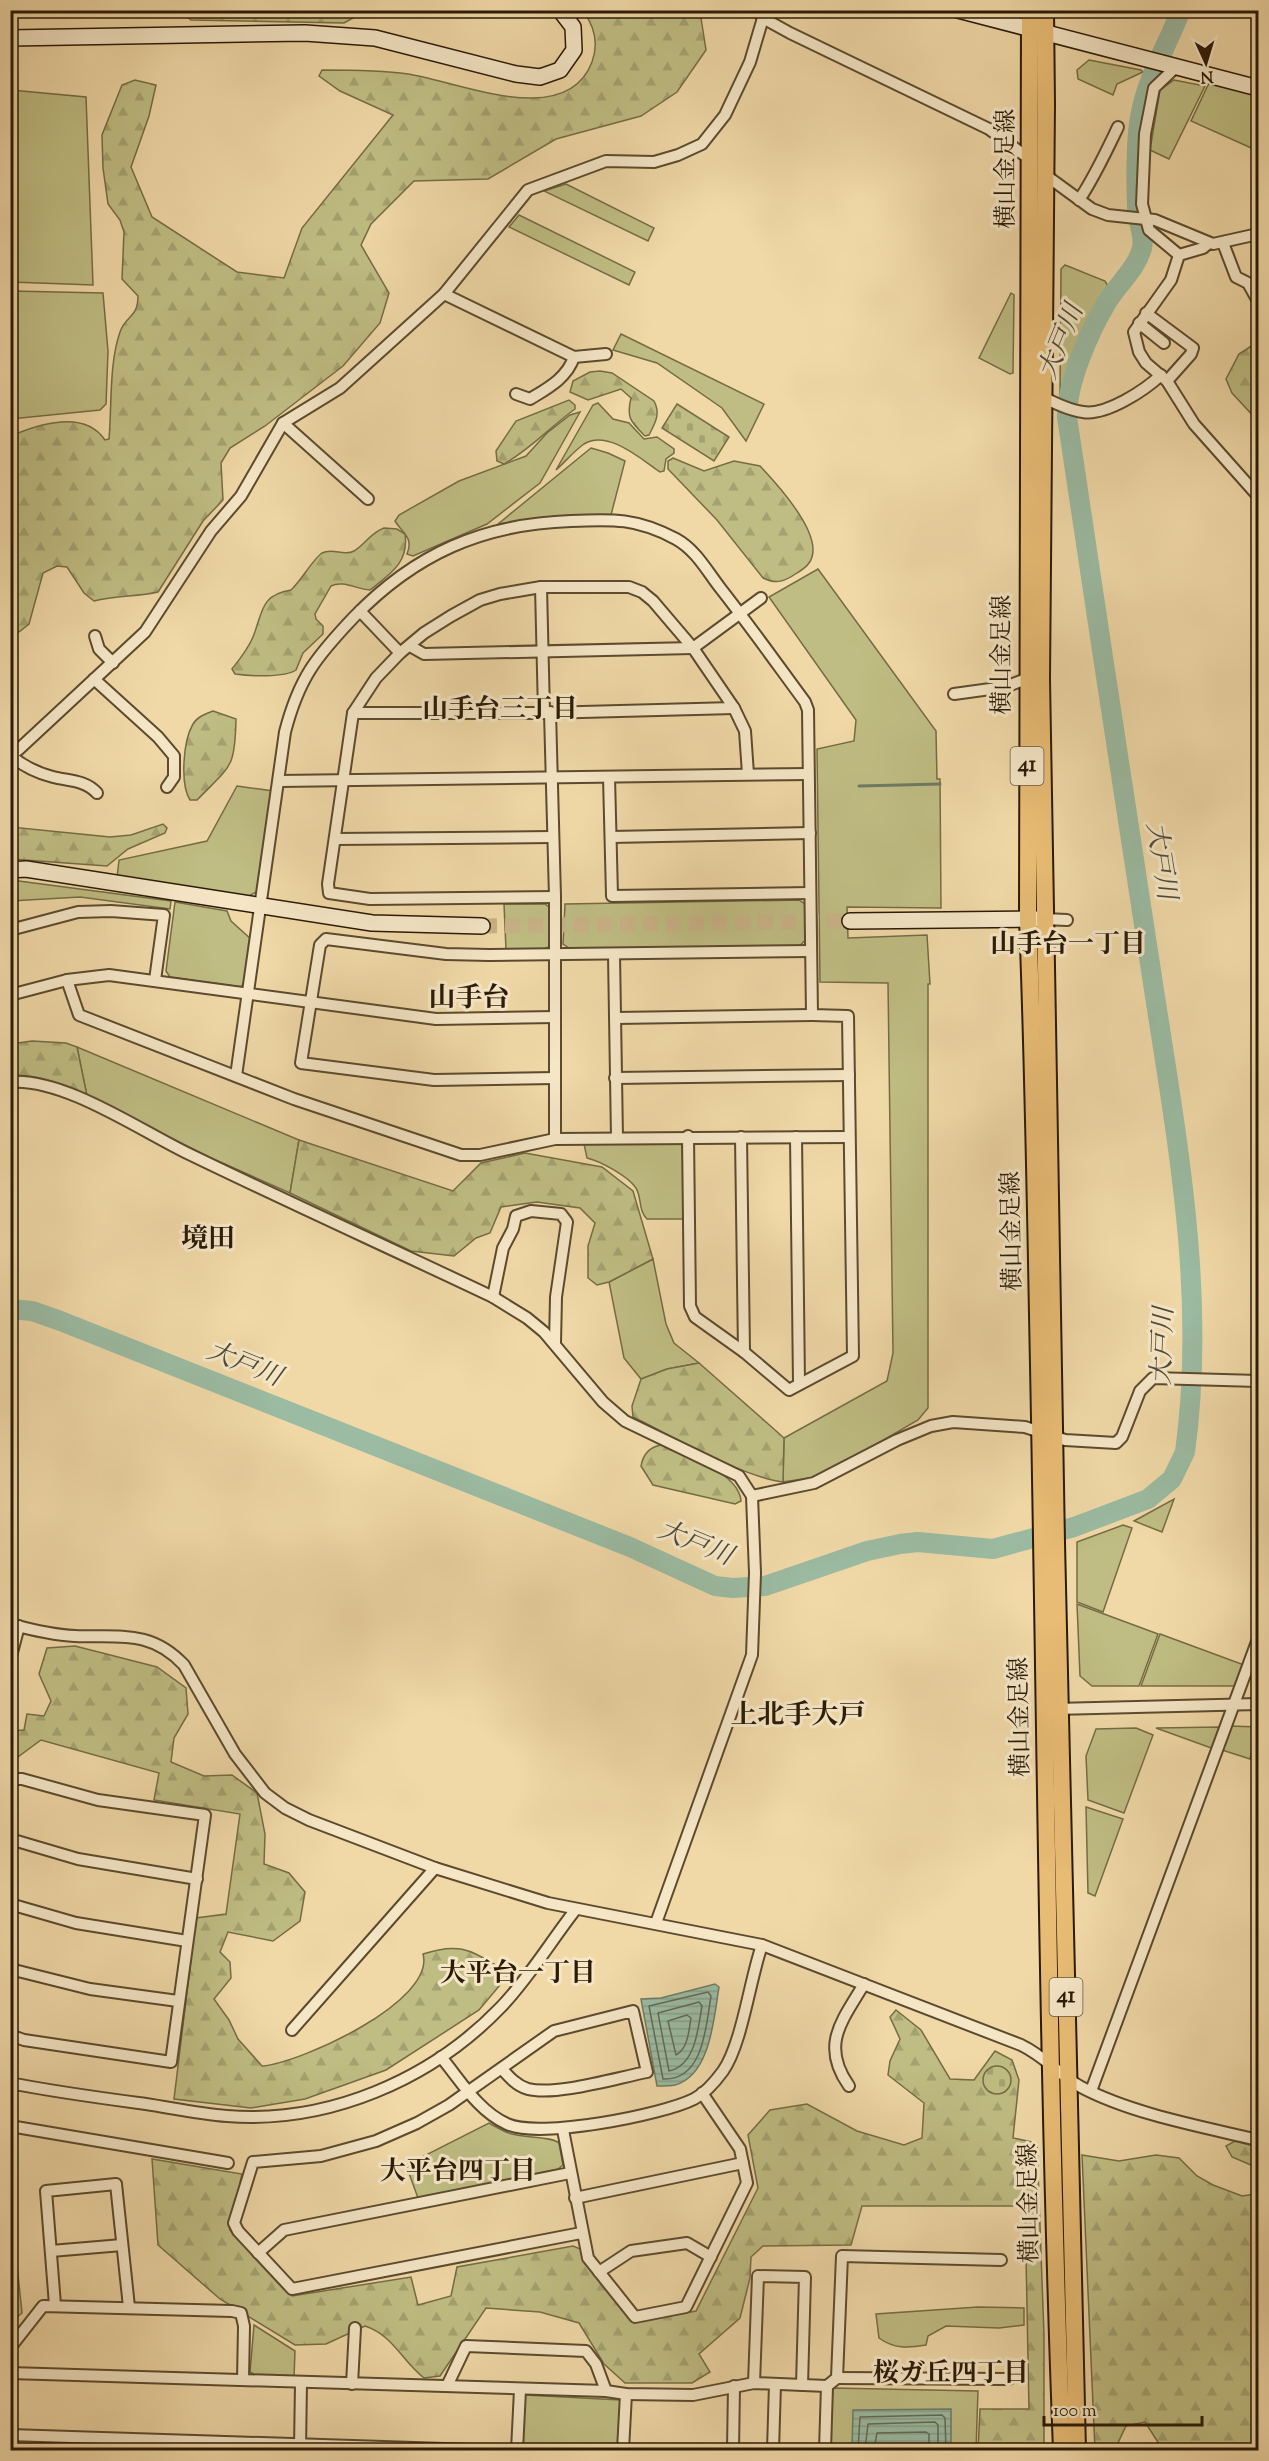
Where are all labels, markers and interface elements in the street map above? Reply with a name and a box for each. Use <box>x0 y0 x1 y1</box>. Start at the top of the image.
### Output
north arrow <box>1176 33 1236 93</box>
text: N <box>1199 64 1214 87</box>
street label: 横山金足線 <box>990 109 1024 229</box>
water label: 大戸川 <box>1030 296 1095 385</box>
street label: 横山金足線 <box>986 595 1020 715</box>
district label: 山手台三丁目 <box>422 692 578 729</box>
road number: 41 <box>1010 747 1044 785</box>
water label: 大戸川 <box>1136 820 1185 905</box>
district label: 山手台一丁目 <box>990 927 1146 964</box>
district label: 山手台 <box>429 980 510 1019</box>
street label: 横山金足線 <box>995 1171 1031 1291</box>
district label: 境田 <box>181 1221 235 1260</box>
water label: 大戸川 <box>1144 1303 1184 1386</box>
water label: 大戸川 <box>201 1333 290 1398</box>
water label: 大戸川 <box>652 1512 741 1577</box>
street label: 横山金足線 <box>1003 1657 1039 1777</box>
district label: 上北手大戸 <box>731 1697 866 1736</box>
district label: 大平台一丁目 <box>440 1956 596 1993</box>
road number: 41 <box>1050 1978 1082 2016</box>
street label: 横山金足線 <box>1012 2143 1048 2263</box>
district label: 大平台四丁目 <box>380 2154 536 2191</box>
district label: 桜ガ丘四丁目 <box>873 2356 1029 2393</box>
scale bar <box>1044 2389 1202 2427</box>
text: 100 m <box>1053 2399 1097 2425</box>

